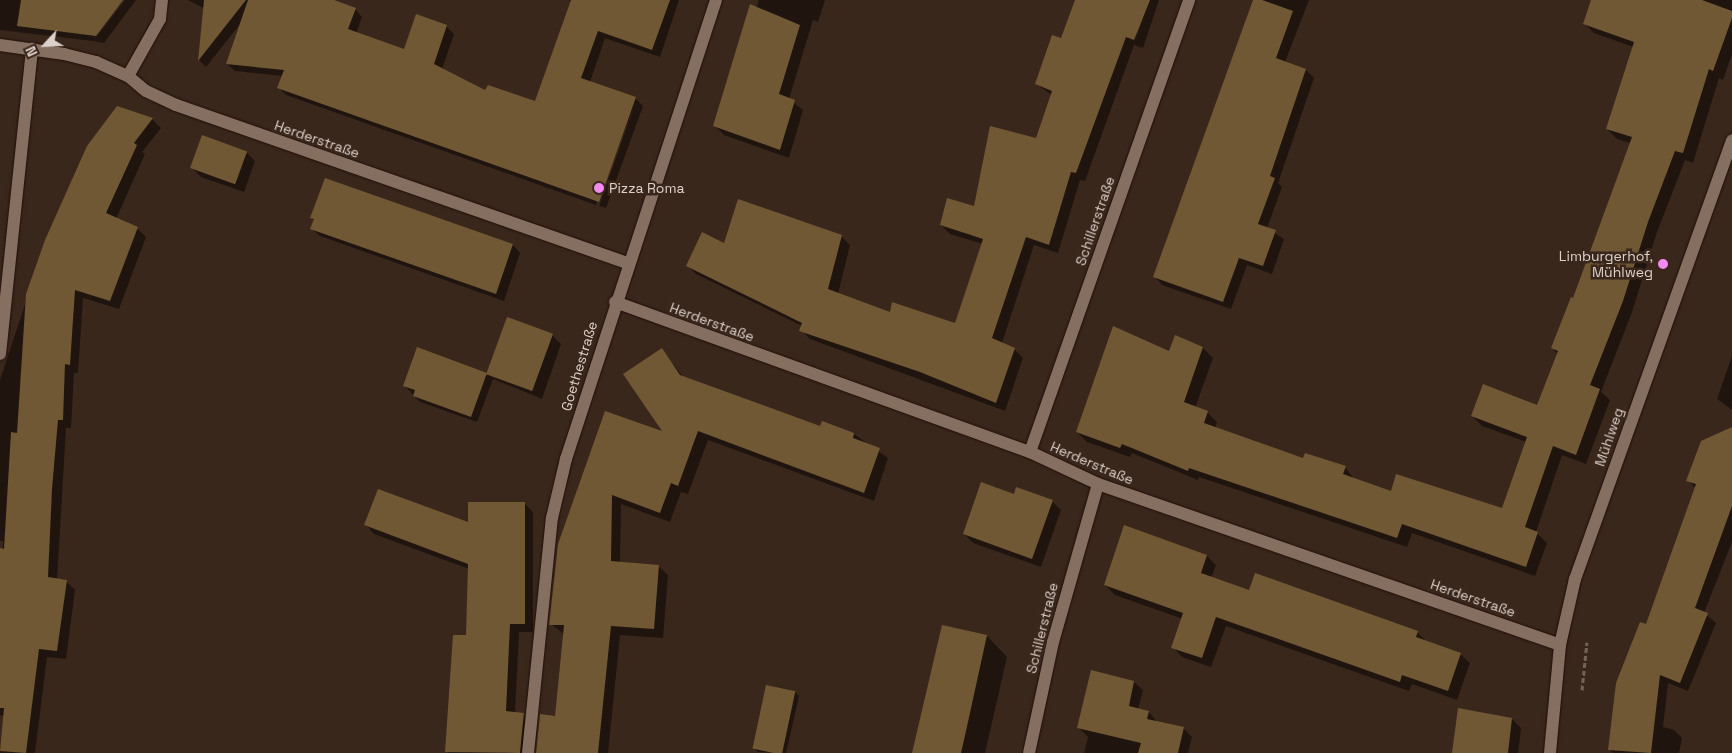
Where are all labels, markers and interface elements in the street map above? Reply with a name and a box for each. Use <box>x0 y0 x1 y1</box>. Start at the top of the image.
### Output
north arrow <box>20 20 70 70</box>
text: N <box>21 43 42 59</box>
street label: Herderstraße <box>272 117 362 161</box>
street label: Schillerstraße <box>1072 174 1118 268</box>
place label: Pizza Roma <box>609 180 685 196</box>
marker: Pizza Roma <box>593 182 605 194</box>
place label: Limburgerhof, Mühlweg <box>1559 248 1653 280</box>
marker: Limburgerhof, Mühlweg <box>1657 258 1669 270</box>
street label: Herderstraße <box>667 299 757 345</box>
street label: Goethestraße <box>557 319 601 413</box>
street label: Mühlweg <box>1591 405 1627 469</box>
street label: Herderstraße <box>1048 438 1136 488</box>
street label: Herderstraße <box>1428 576 1518 620</box>
street label: Schillerstraße <box>1023 581 1061 675</box>

